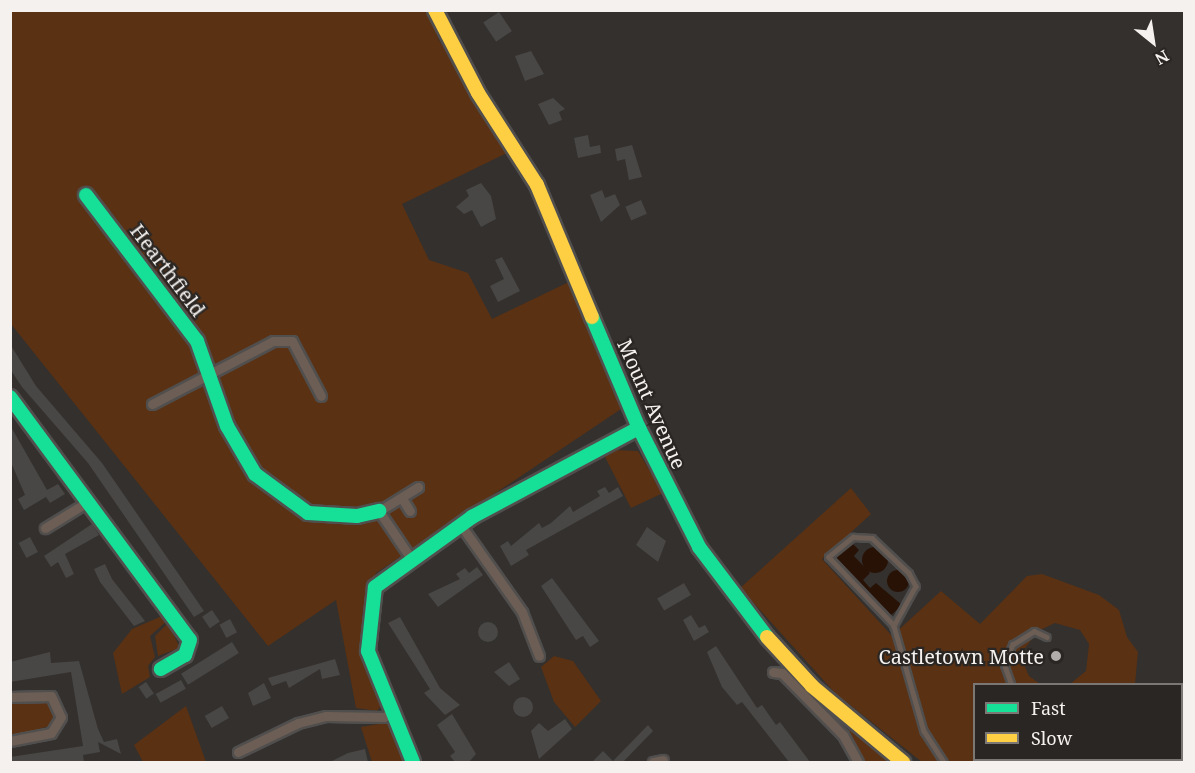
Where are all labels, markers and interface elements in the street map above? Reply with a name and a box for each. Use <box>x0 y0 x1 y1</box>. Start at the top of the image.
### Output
north arrow <box>1123 12 1183 72</box>
text: N <box>1151 45 1173 70</box>
street label: Hearthfield <box>125 219 211 321</box>
street label: Mount Avenue <box>613 335 691 473</box>
place label: Castletown Motte <box>879 644 1044 668</box>
marker: Castletown Motte <box>1049 649 1063 663</box>
legend <box>973 683 1183 761</box>
text: Fast <box>1031 696 1066 720</box>
text: Slow <box>1031 726 1072 750</box>

